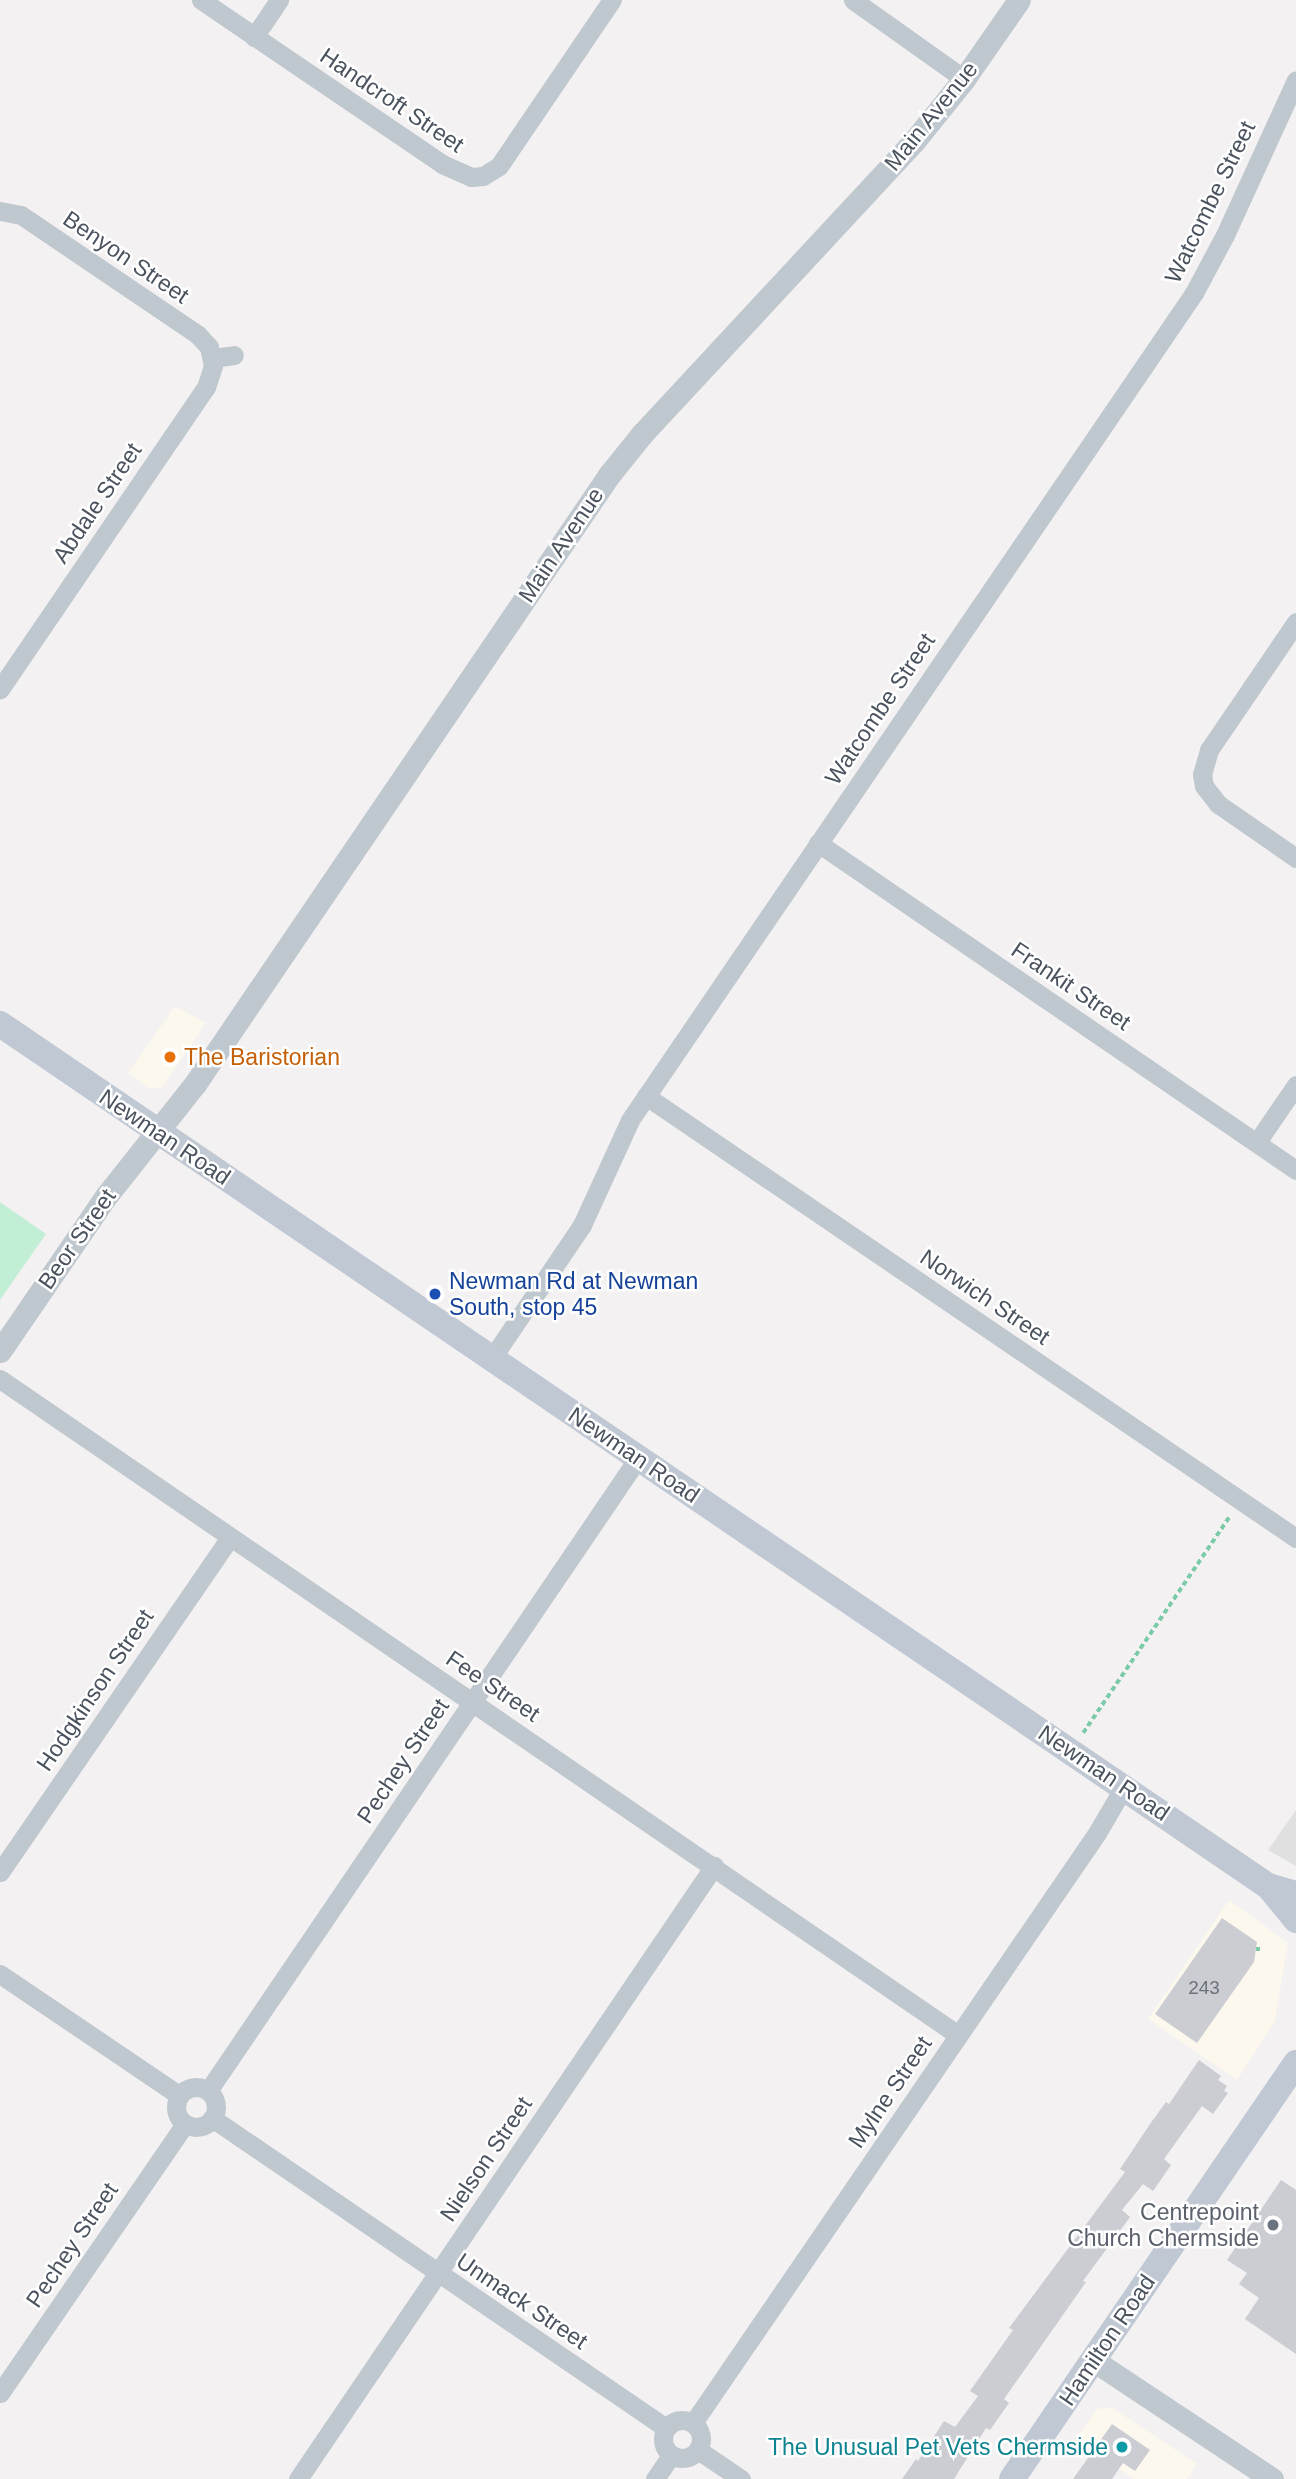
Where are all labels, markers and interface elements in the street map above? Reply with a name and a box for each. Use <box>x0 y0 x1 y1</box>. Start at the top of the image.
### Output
street label: Handcroft Street <box>315 42 469 158</box>
street label: Main Avenue <box>878 55 984 177</box>
street label: Watcombe Street <box>1159 116 1261 288</box>
street label: Benyon Street <box>58 205 194 309</box>
street label: Abdale Street <box>47 438 147 568</box>
street label: Main Avenue <box>512 482 610 608</box>
street label: Watcombe Street <box>819 628 941 790</box>
street label: Frankit Street <box>1006 936 1136 1036</box>
place label: The Baristorian <box>184 1043 340 1071</box>
marker: The Baristorian <box>162 1049 178 1065</box>
street label: Newman Road <box>94 1083 236 1191</box>
street label: Beor Street <box>32 1183 122 1295</box>
street label: Norwich Street <box>915 1243 1055 1351</box>
place label: Newman Rd at Newman South, stop 45 <box>449 1267 698 1321</box>
marker: Newman Rd at Newman South, stop 45 <box>427 1286 443 1302</box>
street label: Newman Road <box>563 1401 705 1509</box>
street label: Hodgkinson Street <box>31 1604 159 1776</box>
street label: Fee Street <box>441 1645 545 1727</box>
street label: Pechey Street <box>351 1693 455 1829</box>
street label: Newman Road <box>1033 1719 1175 1827</box>
house number: 243 <box>1188 1977 1220 1999</box>
street label: Mylne Street <box>842 2031 938 2153</box>
street label: Nielson Street <box>434 2091 538 2227</box>
street label: Pechey Street <box>20 2177 124 2313</box>
place label: Centrepoint Church Chermside <box>1067 2198 1259 2252</box>
marker: Centrepoint Church Chermside <box>1265 2217 1281 2233</box>
street label: Unmack Street <box>451 2247 593 2355</box>
street label: Hamilton Road <box>1053 2269 1161 2411</box>
place label: The Unusual Pet Vets Chermside <box>768 2433 1108 2461</box>
marker: The Unusual Pet Vets Chermside <box>1114 2439 1130 2455</box>

